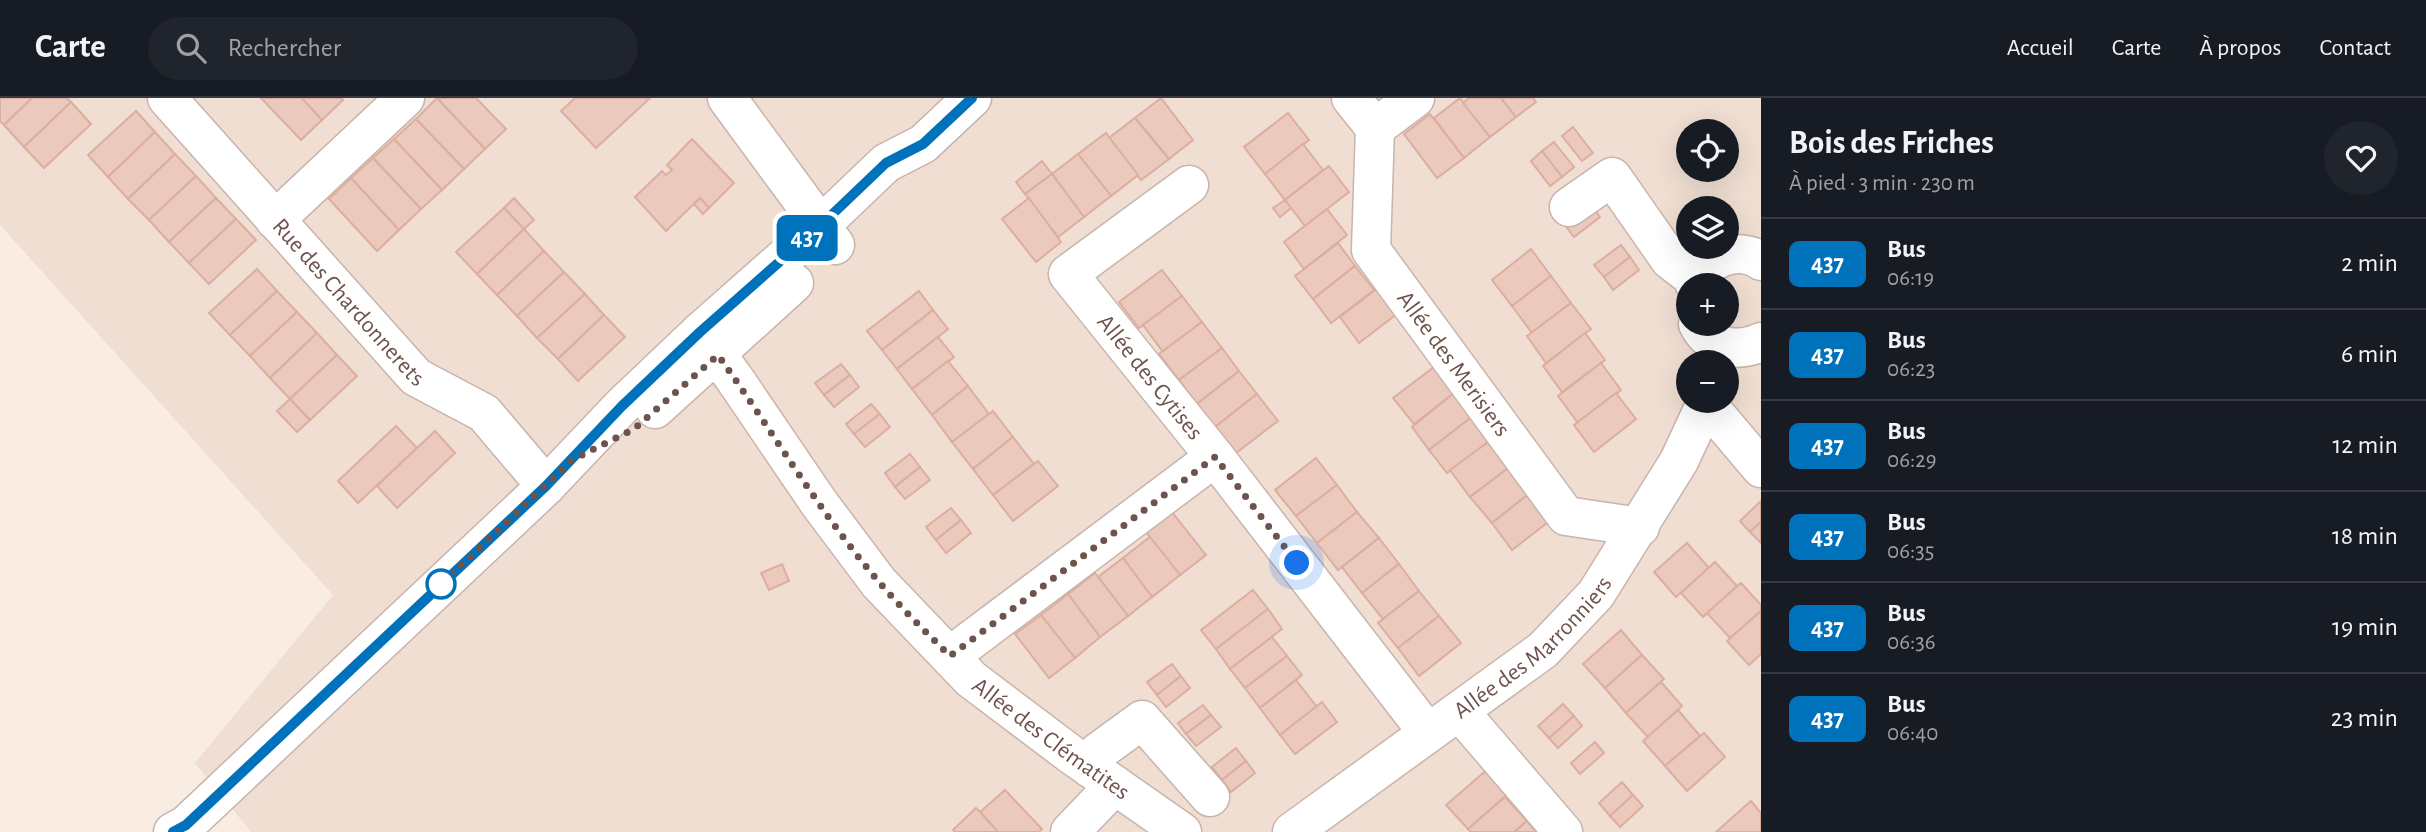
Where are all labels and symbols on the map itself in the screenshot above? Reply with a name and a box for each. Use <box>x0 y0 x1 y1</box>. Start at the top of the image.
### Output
street label: Rue des Chardonnerets <box>267 214 427 392</box>
line badge: 437 <box>767 215 847 261</box>
street label: Allée des Merisiers <box>1392 287 1514 441</box>
street label: Allée des Cytises <box>1092 310 1207 445</box>
your location <box>1279 545 1314 580</box>
unlabelled marker <box>426 569 456 599</box>
street label: Allée des Marronniers <box>1450 573 1617 724</box>
street label: Allée des Clématites <box>967 673 1134 805</box>

